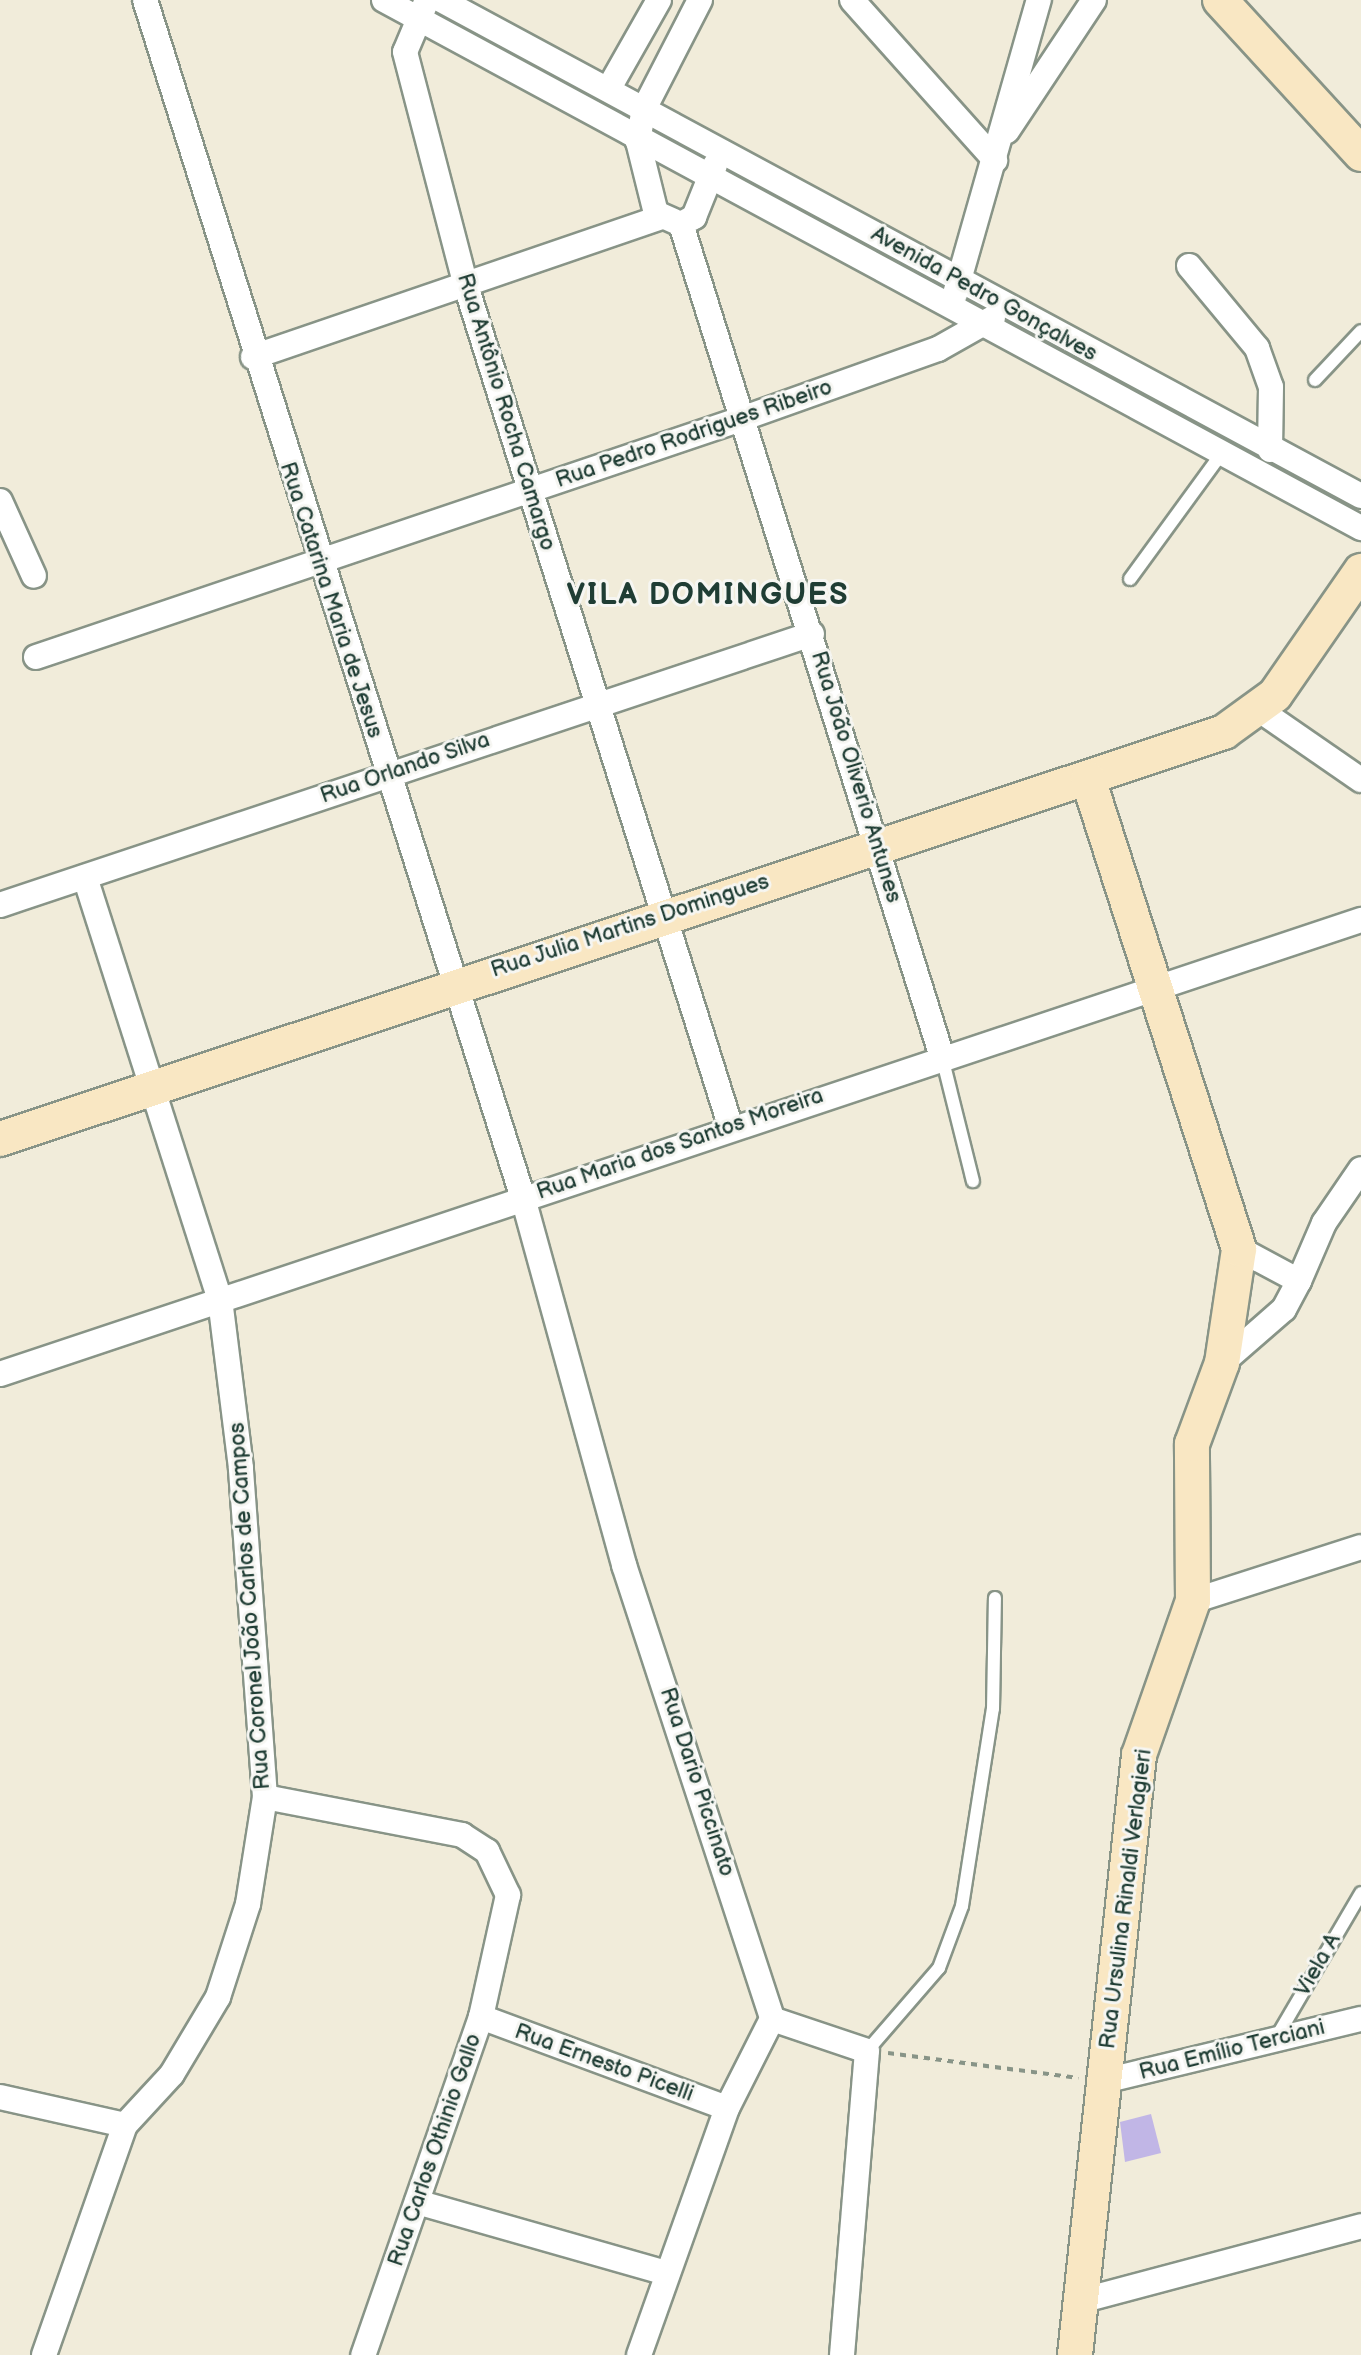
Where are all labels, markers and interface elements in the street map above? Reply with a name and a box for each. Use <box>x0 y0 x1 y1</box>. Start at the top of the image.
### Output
street label: Avenida Pedro Gonçalves <box>866 221 1102 367</box>
street label: Rua Antônio Rocha Camargo <box>451 270 561 554</box>
street label: Rua Pedro Rodrigues Ribeiro <box>552 374 836 494</box>
street label: Rua Catarina Maria de Jesus <box>274 458 388 742</box>
district label: VILA DOMINGUES <box>567 577 849 613</box>
street label: Rua João Oliverio Antunes <box>805 647 907 907</box>
street label: Rua Orlando Silva <box>317 727 493 809</box>
street label: Rua Julia Martins Domingues <box>487 868 773 984</box>
street label: Rua Maria dos Santos Moreira <box>533 1082 827 1206</box>
street label: Rua Coronel João Carlos de Campos <box>224 1421 276 1791</box>
street label: Rua Dario Piccinato <box>654 1684 740 1880</box>
street label: Rua Ursulina Rinaldi Verlagieri <box>1094 1747 1158 2051</box>
street label: Viela A <box>1289 1929 1347 2001</box>
street label: Rua Emílio Terciani <box>1136 2014 1328 2086</box>
street label: Rua Ernesto Picelli <box>511 2018 697 2108</box>
street label: Rua Carlos Othinio Gallo <box>383 2030 487 2270</box>

